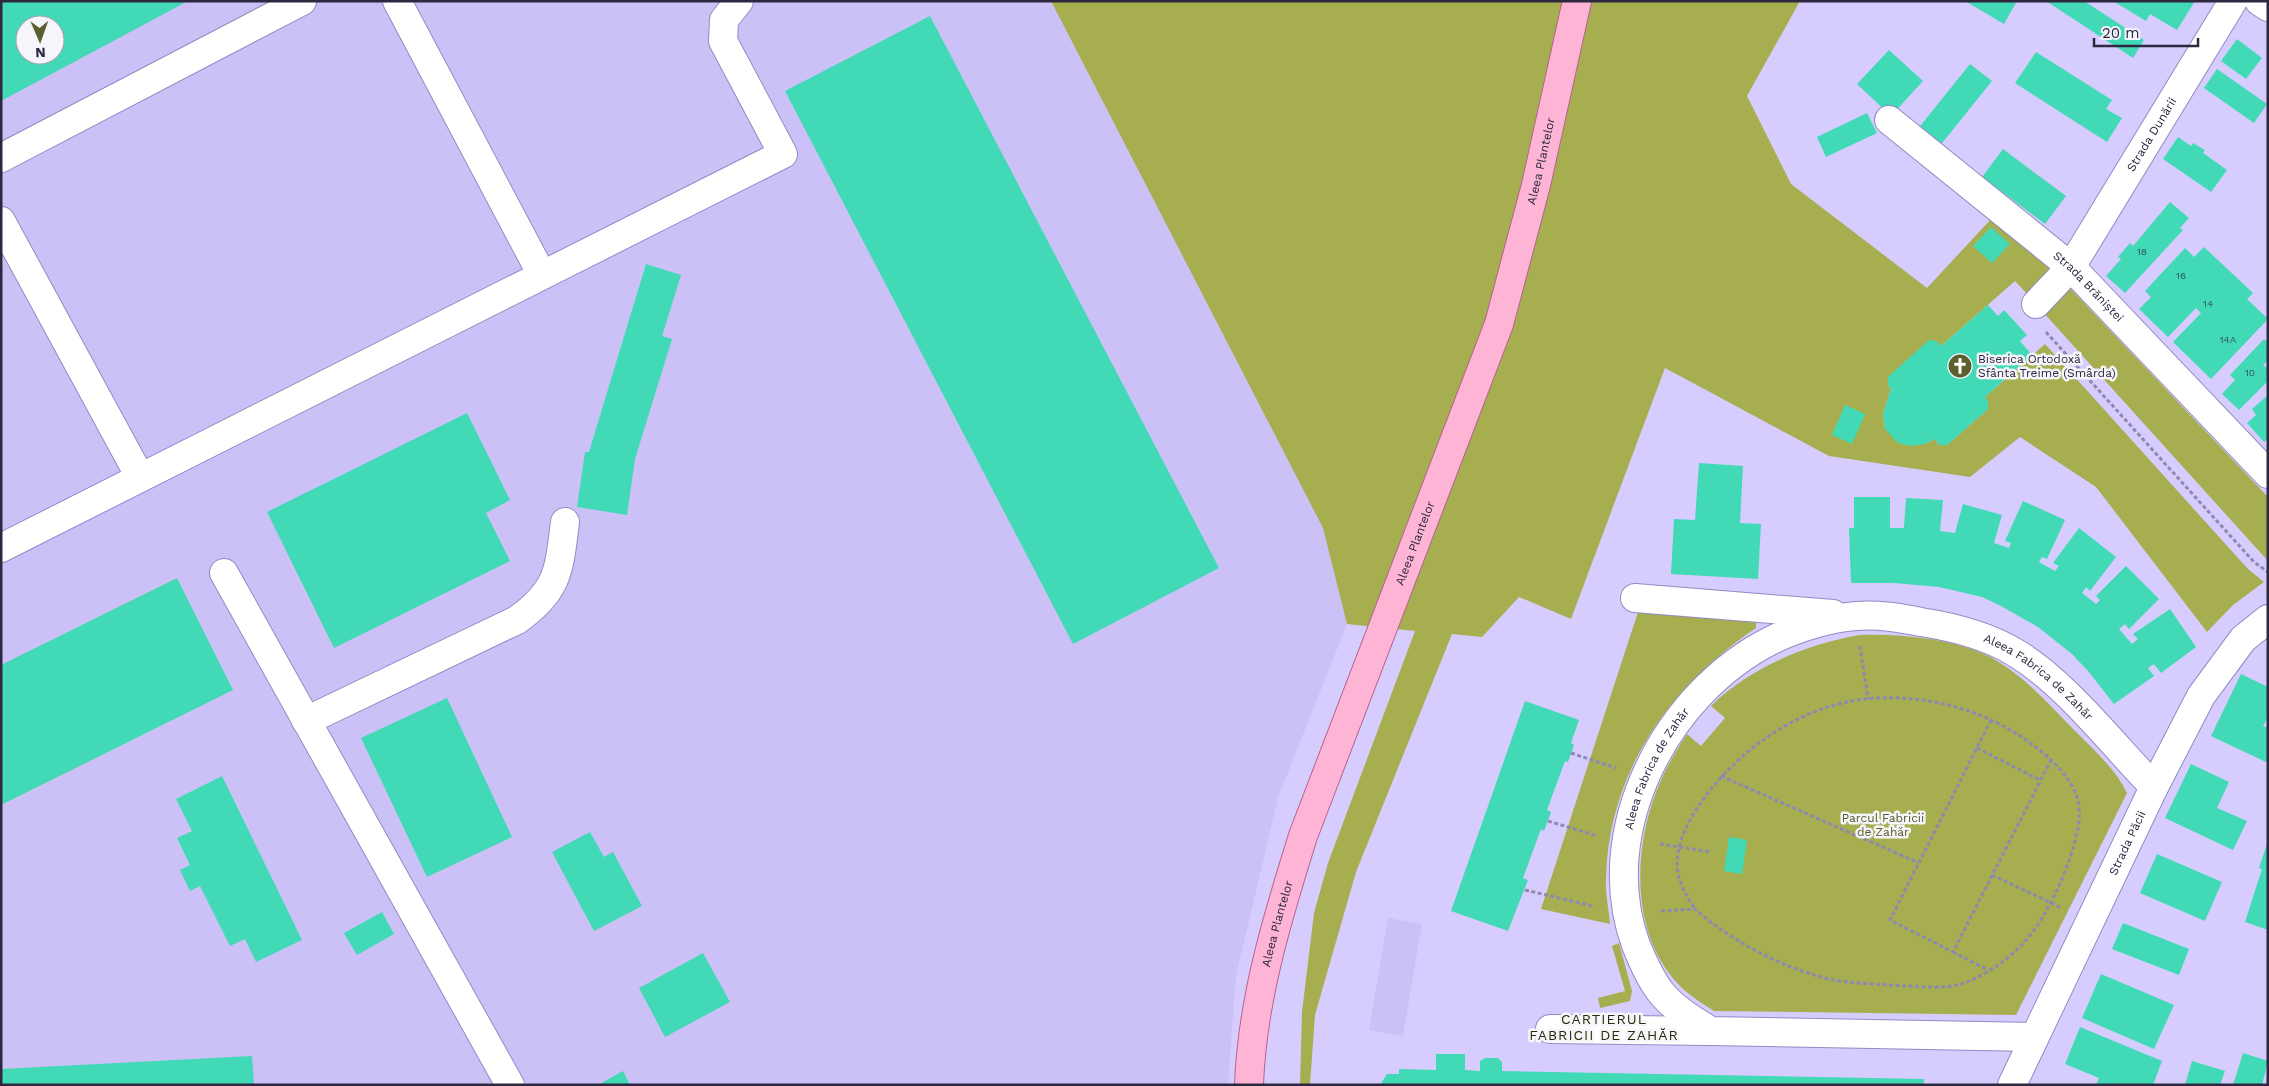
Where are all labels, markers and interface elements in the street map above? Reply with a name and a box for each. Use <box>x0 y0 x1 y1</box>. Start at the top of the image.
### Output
north arrow <box>15 15 65 65</box>
scale bar <box>2094 15 2198 47</box>
text: 20 m <box>2102 24 2140 42</box>
text: N <box>35 45 46 61</box>
street label: Strada Dunării <box>2124 95 2179 174</box>
street label: Aleea Plantelor <box>1524 116 1558 206</box>
house number: 18 <box>2137 246 2147 257</box>
street label: Strada Brăniștei <box>2050 248 2126 325</box>
house number: 16 <box>2176 270 2186 281</box>
house number: 14 <box>2203 298 2213 309</box>
house number: 14A <box>2220 334 2237 345</box>
place label: Biserica Ortodoxă Sfânta Treime (Smârda) <box>1978 352 2116 380</box>
church icon: Biserica Ortodoxă Sfânta Treime (Smârda) <box>1947 353 1973 379</box>
house number: 10 <box>2245 367 2255 378</box>
street label: Aleea Plantelor <box>1393 499 1438 587</box>
street label: Aleea Fabrica de Zahăr <box>1982 631 2096 723</box>
street label: Aleea Fabrica de Zahăr <box>1622 705 1692 831</box>
street label: Strada Păcii <box>2106 809 2149 878</box>
park label: Parcul Fabricii de Zahăr <box>1842 811 1924 839</box>
street label: Aleea Plantelor <box>1259 879 1296 968</box>
district label: CARTIERUL FABRICII DE ZAHĂR <box>1529 1011 1679 1043</box>

